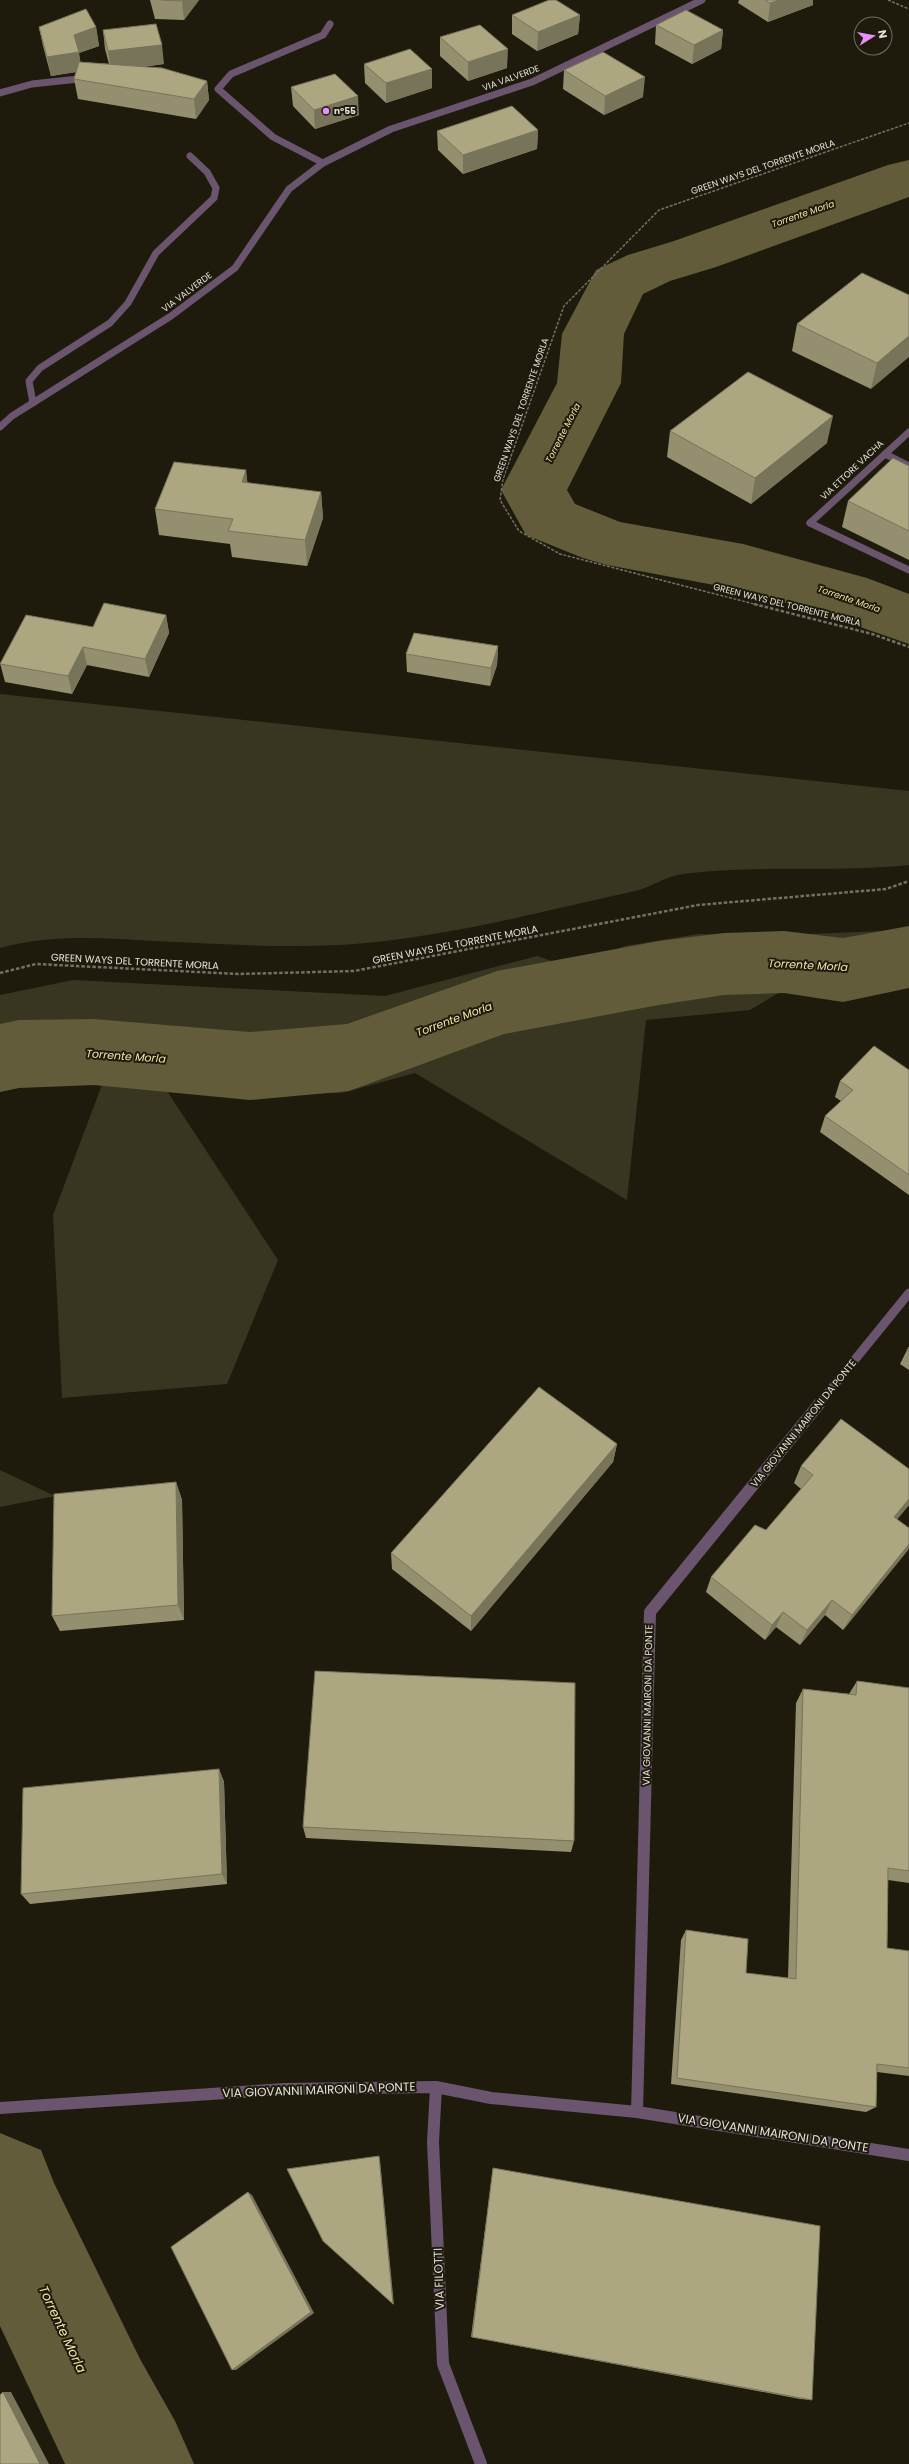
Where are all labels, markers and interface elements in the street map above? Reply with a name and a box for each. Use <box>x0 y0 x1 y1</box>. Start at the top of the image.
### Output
north arrow <box>853 16 893 56</box>
text: N <box>874 29 891 40</box>
street label: VIA VALVERDE <box>481 62 542 94</box>
place label: n°55 <box>334 105 356 117</box>
marker: n°55 <box>321 106 331 116</box>
street label: GREEN WAYS DEL TORRENTE MORLA <box>689 137 837 197</box>
water label: Torrente Morla <box>770 198 836 230</box>
street label: VIA VALVERDE <box>159 269 215 315</box>
street label: GREEN WAYS DEL TORRENTE MORLA <box>491 336 551 484</box>
water label: Torrente Morla <box>543 401 583 465</box>
street label: VIA ETTORE VACHA <box>818 438 886 502</box>
street label: GREEN WAYS DEL TORRENTE MORLA <box>712 581 862 629</box>
water label: Torrente Morla <box>816 583 882 615</box>
street label: GREEN WAYS DEL TORRENTE MORLA <box>371 921 539 968</box>
street label: GREEN WAYS DEL TORRENTE MORLA <box>51 950 220 973</box>
water label: Torrente Morla <box>768 955 849 975</box>
water label: Torrente Morla <box>414 998 495 1040</box>
water label: Torrente Morla <box>86 1045 167 1067</box>
street label: VIA GIOVANNI MAIRONI DA PONTE <box>747 1356 860 1491</box>
street label: VIA GIOVANNI MAIRONI DA PONTE <box>639 1624 656 1786</box>
street label: VIA GIOVANNI MAIRONI DA PONTE <box>222 2078 416 2101</box>
street label: VIA GIOVANNI MAIRONI DA PONTE <box>676 2109 870 2156</box>
street label: VIA FILOTTI <box>429 2248 448 2310</box>
water label: Torrente Morla <box>34 2282 91 2376</box>

